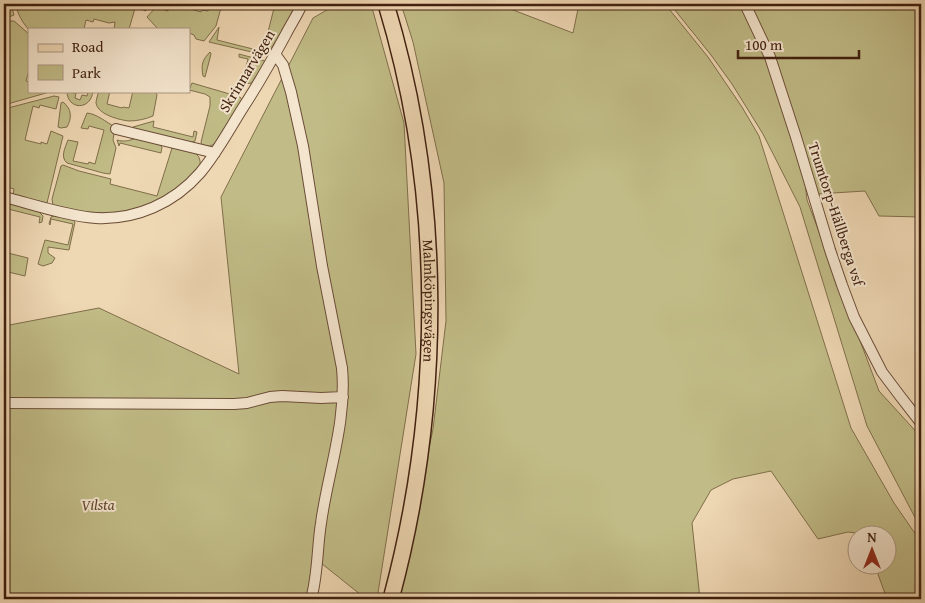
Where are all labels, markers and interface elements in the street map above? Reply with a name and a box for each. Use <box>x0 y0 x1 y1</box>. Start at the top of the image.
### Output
street label: Skrinnarvägen <box>214 25 280 116</box>
legend <box>28 28 190 92</box>
scale bar <box>738 28 859 60</box>
text: 100 m <box>745 34 783 55</box>
text: Road <box>72 36 103 57</box>
text: Park <box>72 62 101 83</box>
street label: Trumtorp-Hällberga vsf <box>803 139 870 290</box>
street label: Malmköpingsvägen <box>418 239 441 363</box>
park label: Vilsta <box>81 494 115 515</box>
north arrow <box>848 526 898 576</box>
text: N <box>867 527 877 547</box>

